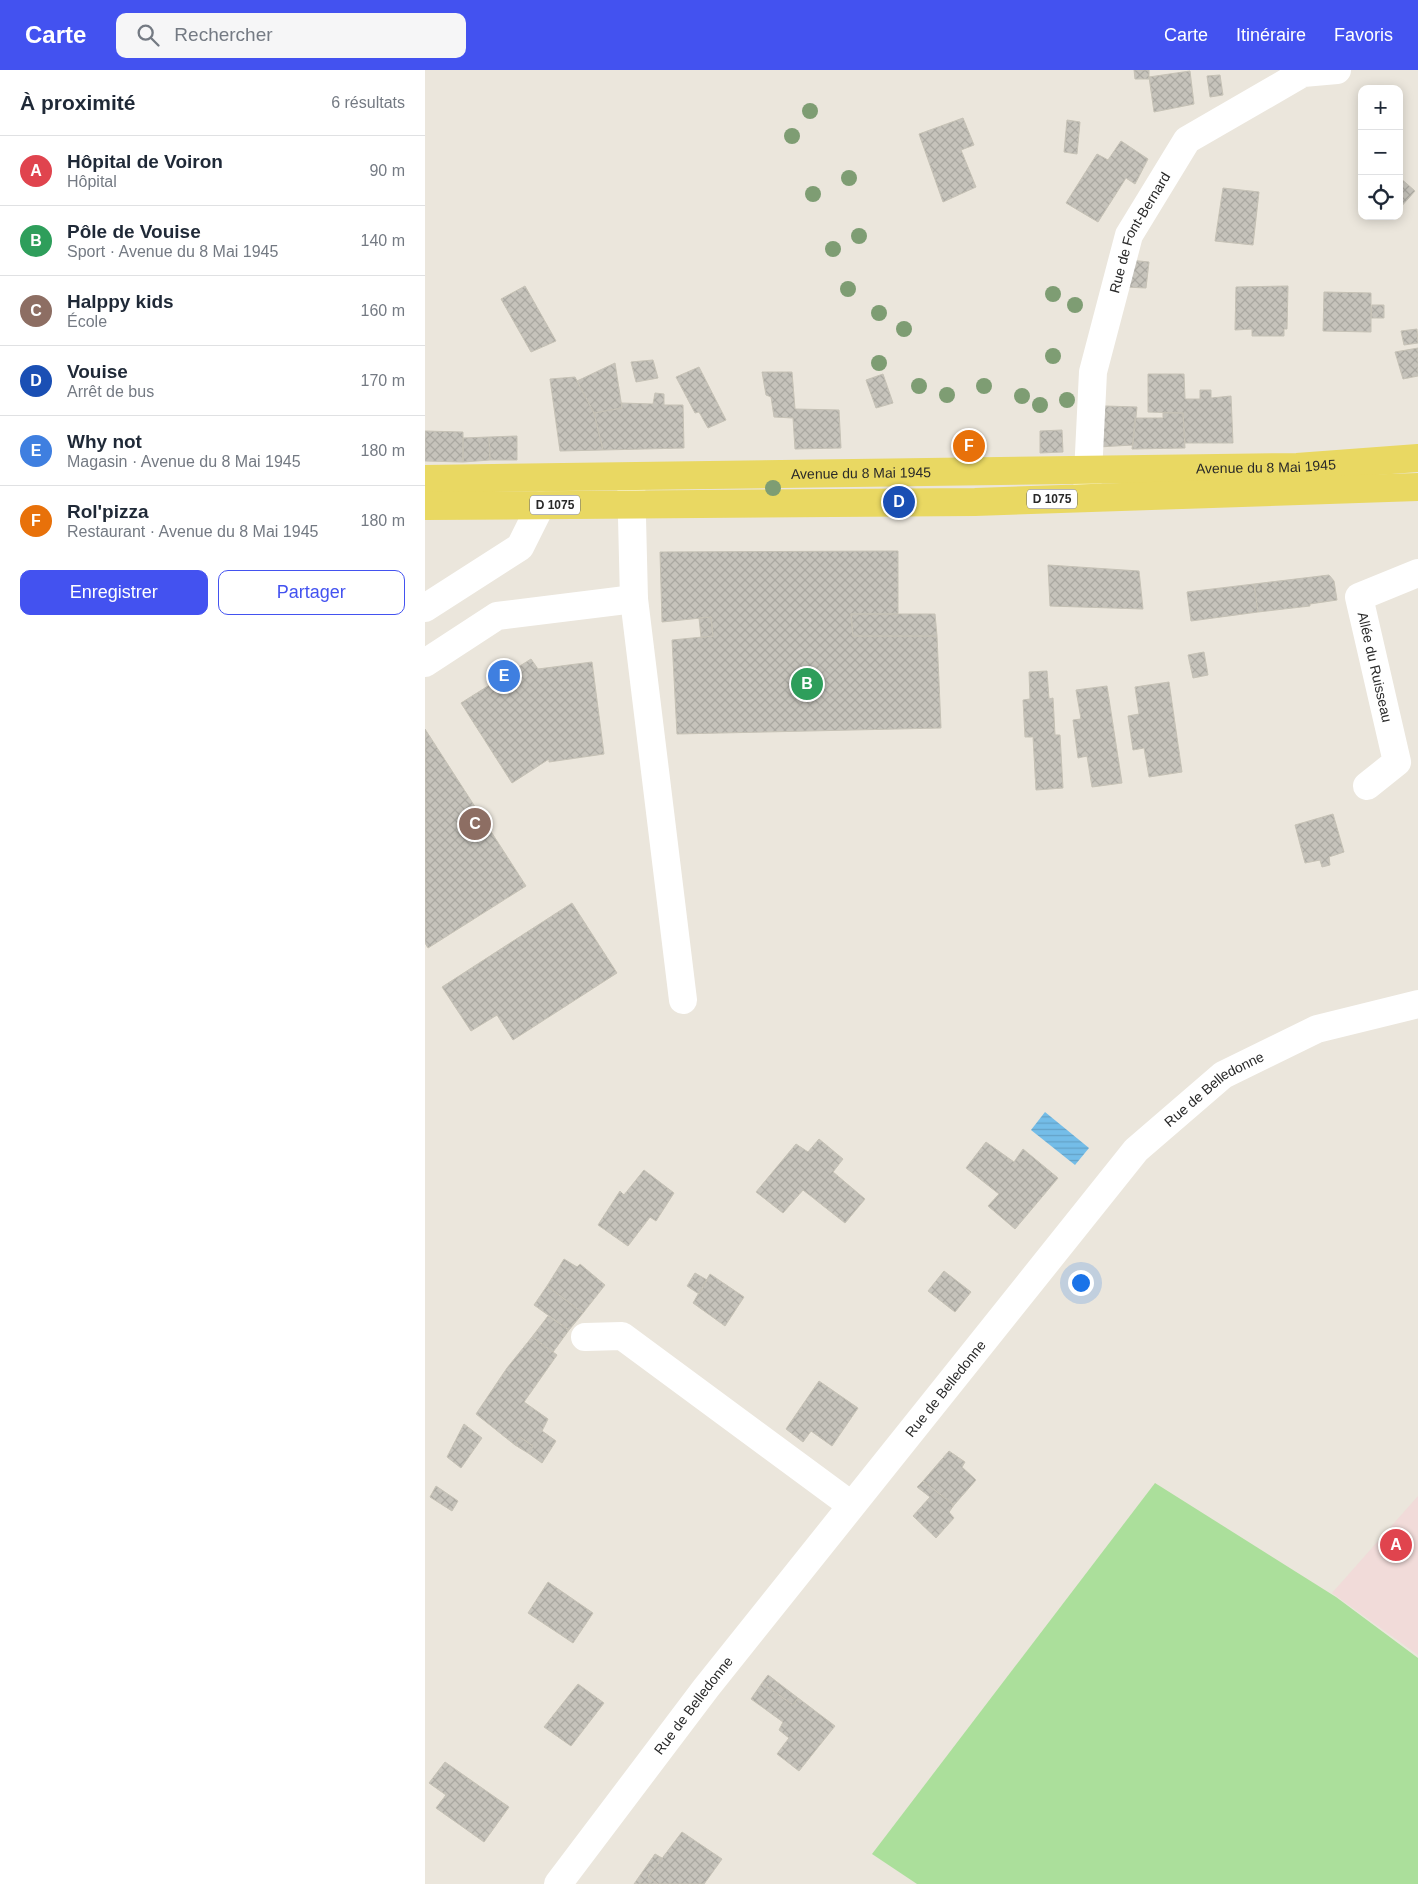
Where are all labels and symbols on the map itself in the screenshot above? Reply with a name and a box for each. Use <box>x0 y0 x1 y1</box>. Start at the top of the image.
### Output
street label: Rue de Font-Bernard <box>1106 169 1173 295</box>
pin: F <box>953 427 985 465</box>
street label: Avenue du 8 Mai 1945 <box>1196 456 1337 476</box>
street label: Avenue du 8 Mai 1945 <box>791 464 931 482</box>
pin: D <box>883 483 915 521</box>
road number: D 1075 <box>1027 489 1077 508</box>
road number: D 1075 <box>530 496 580 514</box>
street label: Allée du Ruisseau <box>1355 610 1395 724</box>
pin: E <box>488 657 520 695</box>
pin: B <box>791 665 823 703</box>
pin: C <box>459 805 491 843</box>
street label: Rue de Belledonne <box>1161 1048 1267 1130</box>
your location <box>1068 1270 1094 1296</box>
street label: Rue de Belledonne <box>902 1337 989 1440</box>
pin: A <box>1380 1526 1412 1564</box>
street label: Rue de Belledonne <box>651 1653 736 1758</box>

